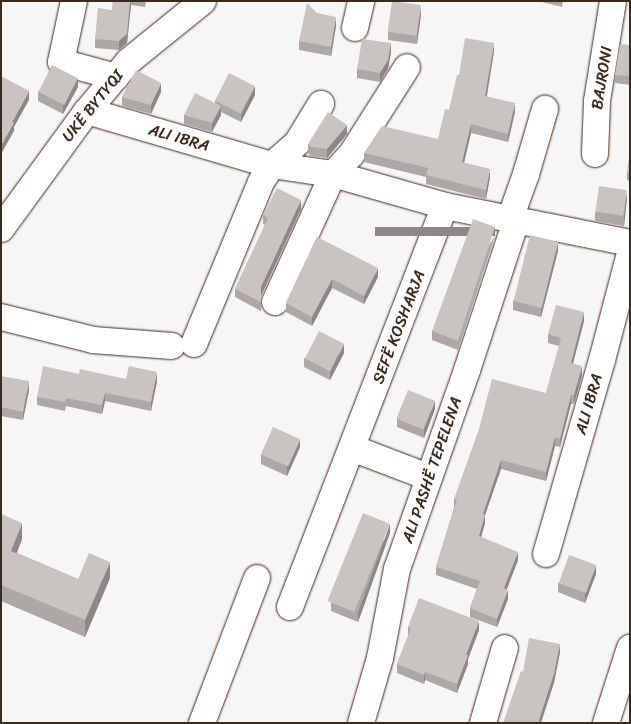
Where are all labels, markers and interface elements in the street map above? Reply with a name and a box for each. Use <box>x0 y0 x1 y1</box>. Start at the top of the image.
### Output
street label: BAJRONI <box>588 45 616 111</box>
street label: UKË BYTYQI <box>59 67 127 145</box>
street label: ALI IBRA <box>146 120 212 156</box>
street label: SEFË KOSHARJA <box>369 267 429 387</box>
street label: ALI IBRA <box>571 371 607 437</box>
street label: ALI PASHË TEPELENA <box>398 394 466 546</box>

